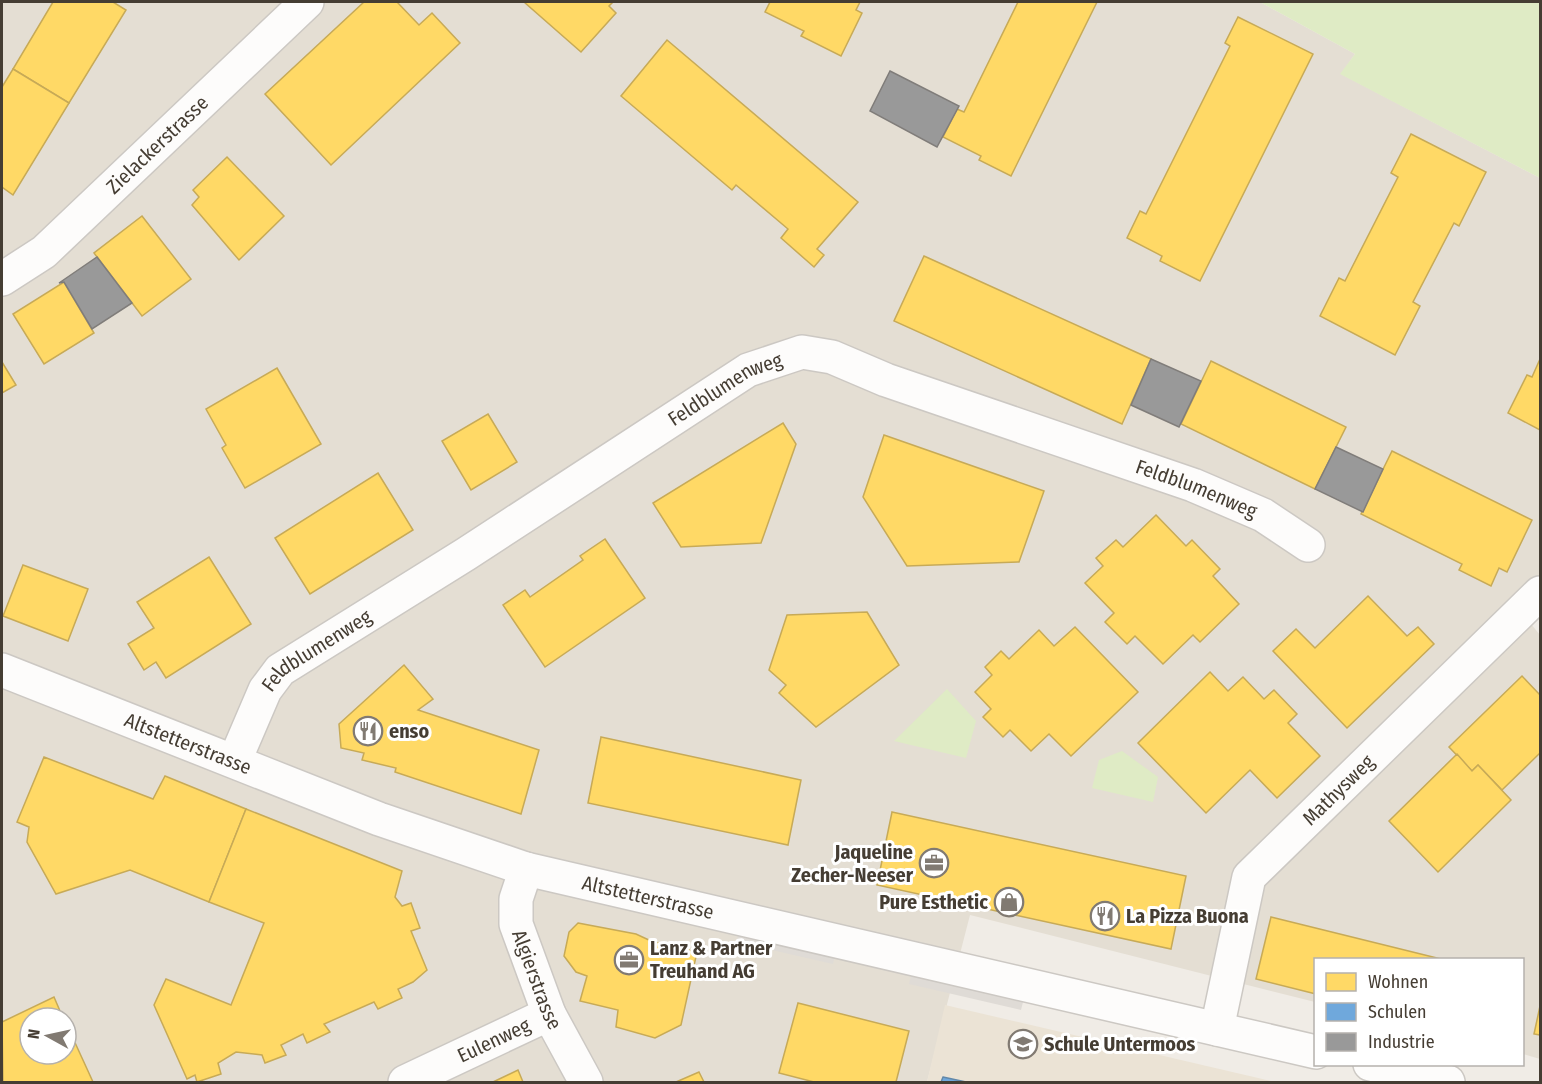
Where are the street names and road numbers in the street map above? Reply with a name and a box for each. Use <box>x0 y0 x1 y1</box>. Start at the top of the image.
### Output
street label: Zielackerstrasse <box>101 90 213 199</box>
street label: Feldblumenweg <box>663 347 786 431</box>
street label: Feldblumenweg <box>1133 454 1261 523</box>
street label: Feldblumenweg <box>256 604 376 696</box>
street label: Altstetterstrasse <box>121 708 255 779</box>
street label: Mathysweg <box>1297 749 1379 830</box>
street label: Altstetterstrasse <box>580 870 716 924</box>
street label: Algierstrasse <box>507 926 567 1034</box>
street label: Eulenweg <box>453 1012 534 1068</box>

